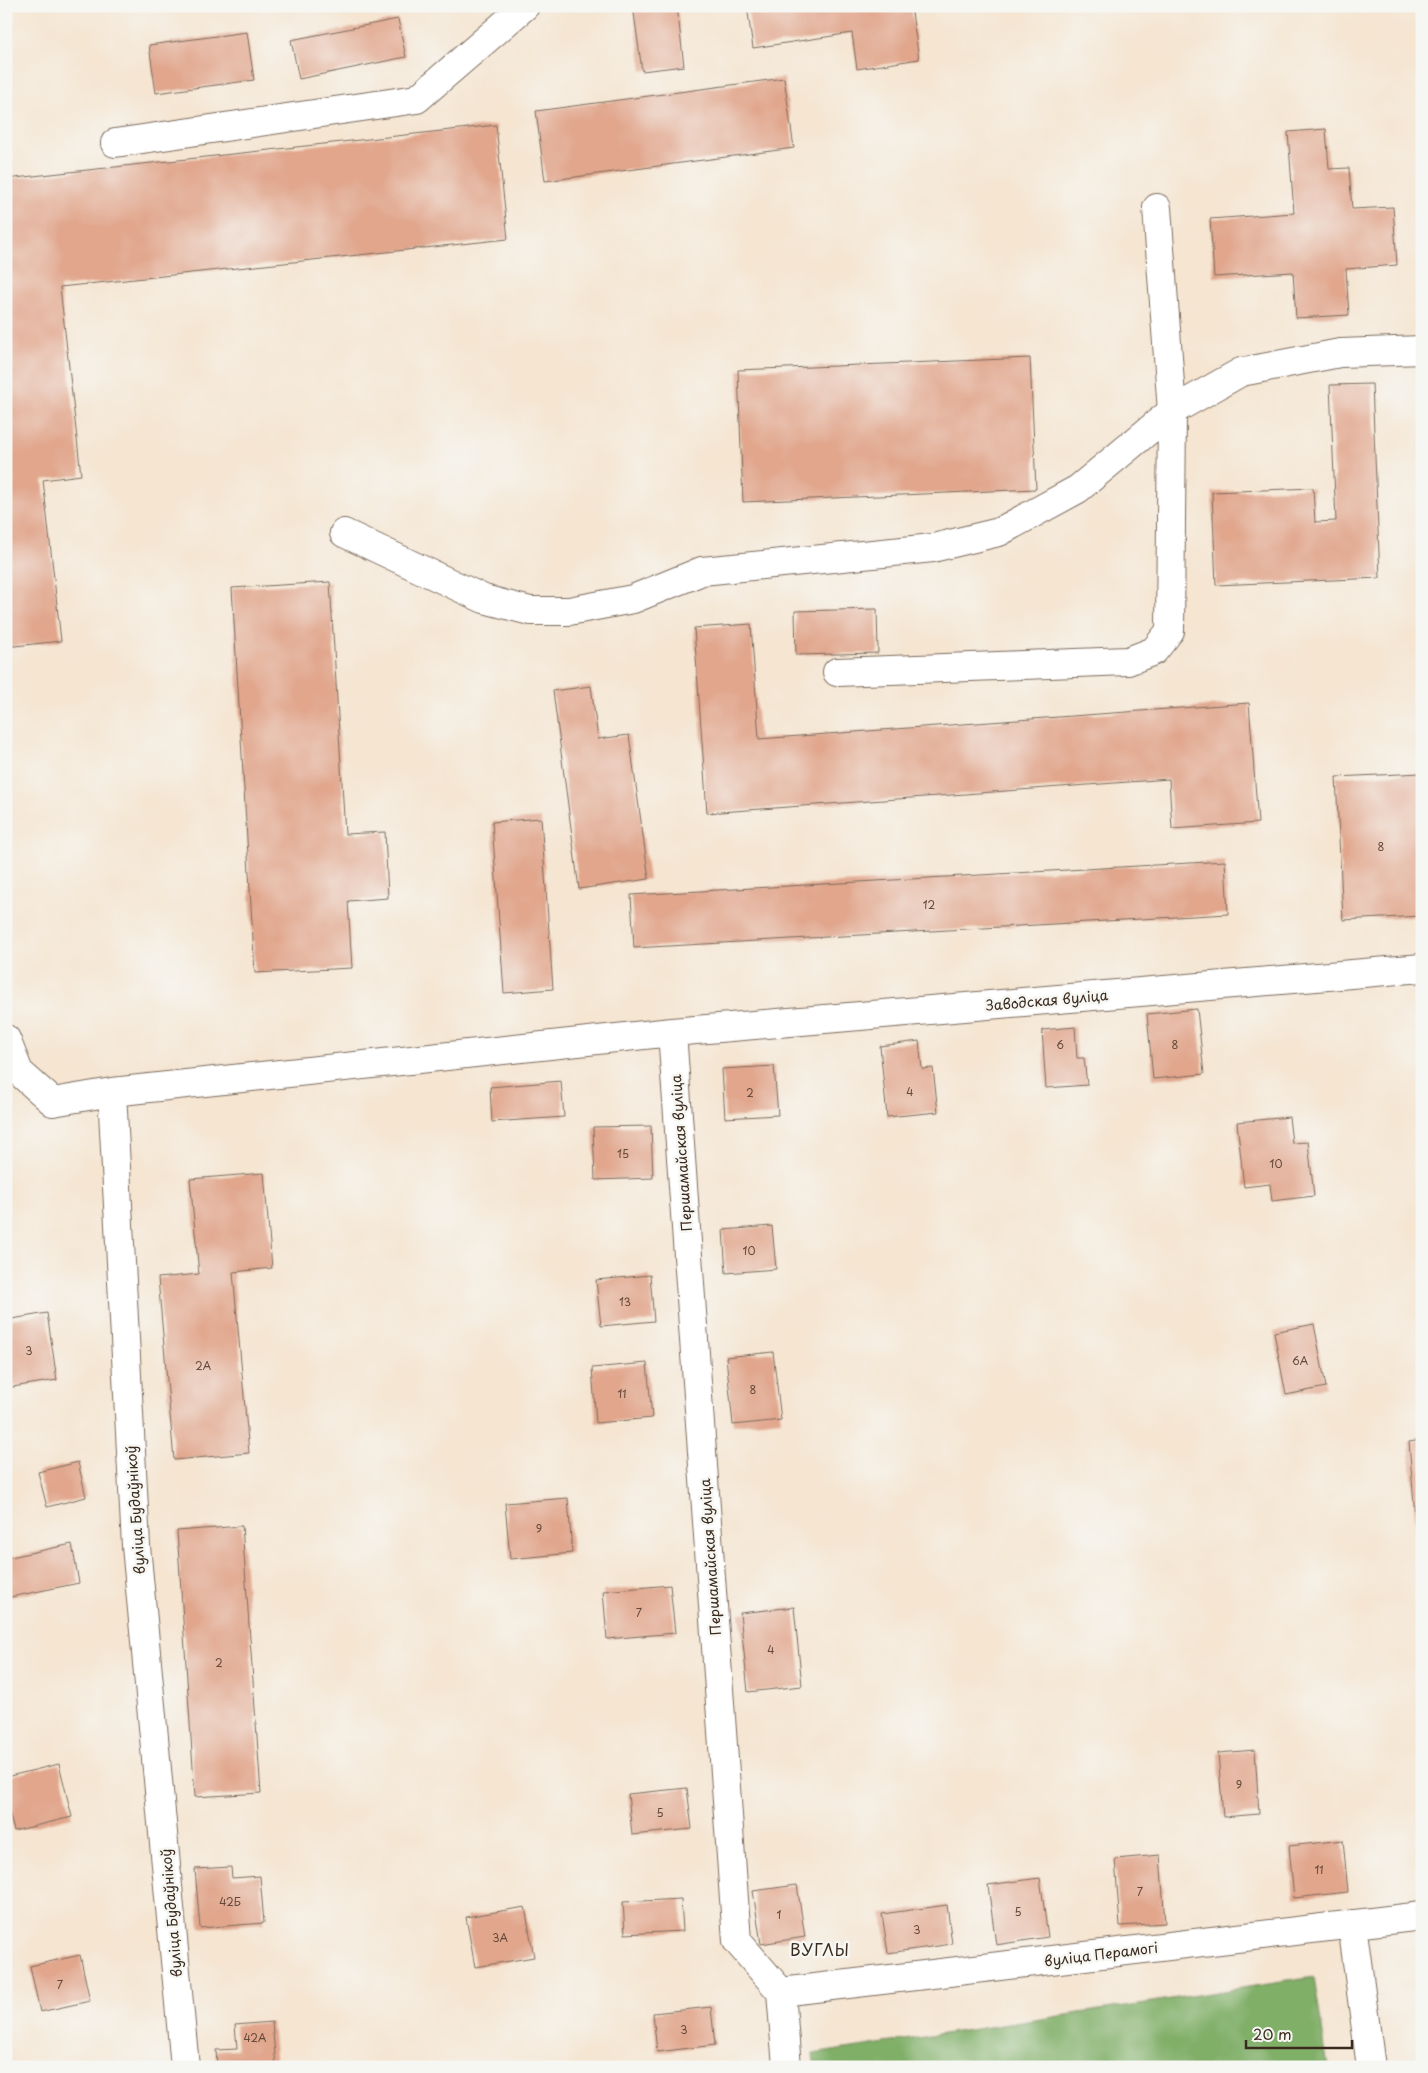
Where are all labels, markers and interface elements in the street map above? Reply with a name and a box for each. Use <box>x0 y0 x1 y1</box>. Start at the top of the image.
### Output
house number: 8 <box>1378 838 1385 855</box>
house number: 12 <box>923 896 936 913</box>
street label: Заводская вуліца <box>985 984 1110 1016</box>
house number: 6 <box>1056 1036 1064 1053</box>
house number: 8 <box>1172 1036 1179 1053</box>
street label: Першамайская вуліца <box>665 1073 697 1232</box>
house number: 4 <box>906 1083 914 1100</box>
house number: 2 <box>746 1084 754 1101</box>
house number: 15 <box>617 1145 629 1162</box>
house number: 10 <box>1270 1155 1282 1172</box>
house number: 10 <box>743 1242 755 1259</box>
house number: 13 <box>619 1293 631 1310</box>
house number: 3 <box>25 1342 33 1359</box>
house number: 6А <box>1292 1352 1309 1369</box>
house number: 2А <box>195 1357 212 1374</box>
house number: 8 <box>750 1381 757 1398</box>
house number: 11 <box>617 1385 627 1402</box>
street label: вуліца Будаўнікоў <box>120 1445 150 1575</box>
street label: Першамайская вуліца <box>694 1477 726 1636</box>
house number: 9 <box>536 1520 542 1537</box>
house number: 7 <box>636 1604 642 1621</box>
house number: 4 <box>767 1641 775 1658</box>
house number: 2 <box>215 1654 223 1671</box>
house number: 9 <box>1236 1776 1242 1793</box>
house number: 5 <box>656 1804 664 1821</box>
street label: вуліца Будаўнікоў <box>155 1848 187 1978</box>
house number: 11 <box>1314 1861 1324 1878</box>
house number: 7 <box>1137 1883 1143 1900</box>
house number: 42Б <box>219 1893 241 1910</box>
house number: 5 <box>1014 1903 1022 1920</box>
house number: 1 <box>777 1906 782 1923</box>
house number: 3 <box>913 1921 921 1938</box>
house number: 3А <box>492 1929 508 1946</box>
district label: ВУГЛЫ <box>790 1937 850 1961</box>
street label: вуліца Перамогі <box>1043 1937 1159 1971</box>
house number: 7 <box>57 1976 63 1993</box>
scale bar <box>1246 2018 1352 2050</box>
house number: 3 <box>680 2021 688 2038</box>
text: 20 m <box>1253 2022 1292 2045</box>
house number: 42А <box>243 2029 267 2046</box>

